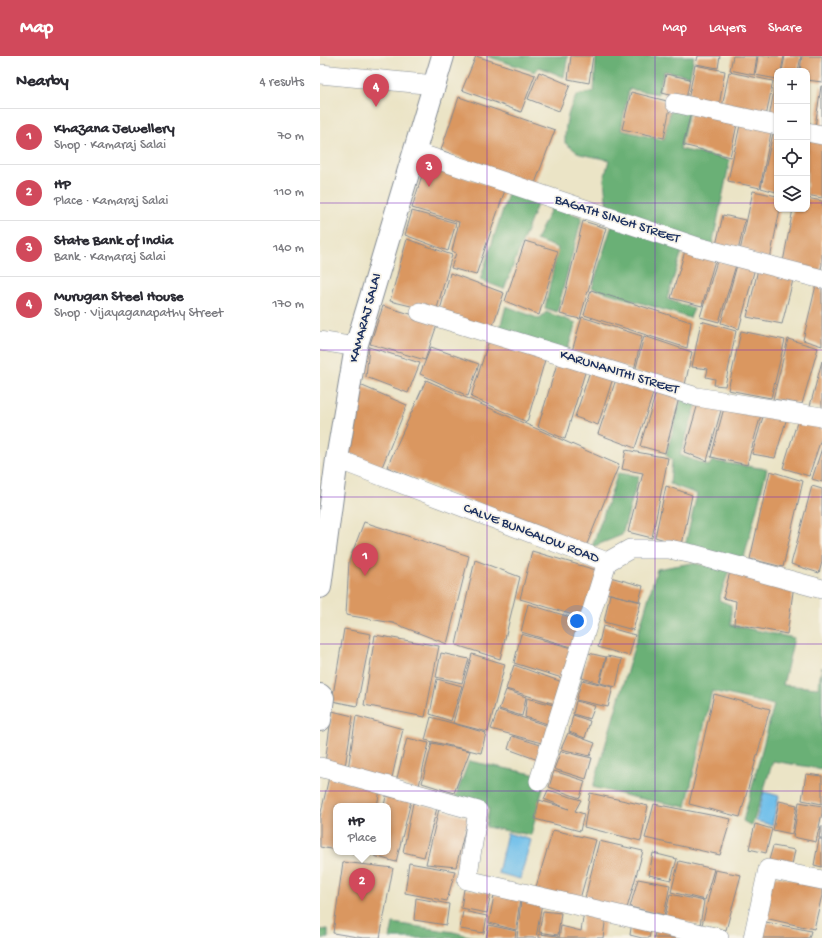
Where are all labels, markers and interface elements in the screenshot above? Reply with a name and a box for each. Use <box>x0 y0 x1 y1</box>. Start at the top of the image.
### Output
text: Map <box>20 17 53 40</box>
text: Map <box>663 20 687 37</box>
text: Layers <box>709 20 746 37</box>
text: Share <box>768 20 802 37</box>
map controls <box>774 68 810 212</box>
button: + <box>774 68 810 104</box>
text: Nearby <box>16 72 69 92</box>
pin: 4 <box>363 74 389 107</box>
text: 4 results <box>260 75 304 90</box>
button: − <box>774 104 810 140</box>
text: Khazana Jewellery <box>54 120 175 138</box>
text: 1 <box>26 129 32 144</box>
text: 70 m <box>278 129 304 144</box>
text: Shop · Kamaraj Salai <box>54 138 166 153</box>
button: locate <box>774 140 810 176</box>
pin: 3 <box>416 154 442 187</box>
text: HP <box>54 176 71 194</box>
button: layers <box>774 176 810 212</box>
text: 2 <box>26 185 32 200</box>
text: 110 m <box>274 185 304 200</box>
street label: BAGATH SINGH STREET <box>551 191 682 248</box>
text: Place · Kamaraj Salai <box>54 194 168 209</box>
text: State Bank of India <box>54 232 173 250</box>
text: 3 <box>26 241 32 256</box>
text: 140 m <box>273 241 304 256</box>
text: Bank · Kamaraj Salai <box>54 250 166 265</box>
street label: KAMARAJ SALAI <box>346 271 386 365</box>
text: Murugan Steel House <box>54 288 183 306</box>
text: 4 <box>26 297 32 312</box>
text: 170 m <box>272 297 304 312</box>
text: Shop · Vijayaganapathy Street <box>54 306 223 321</box>
street label: KARUNANITHI STREET <box>558 347 681 399</box>
street label: CALVE BUNGALOW ROAD <box>461 500 602 568</box>
pin: 1 <box>352 543 378 576</box>
your location <box>567 611 587 631</box>
popup <box>333 803 391 855</box>
text: HP <box>348 813 365 831</box>
text: Place <box>348 831 376 846</box>
pin: 2 <box>349 868 375 901</box>

